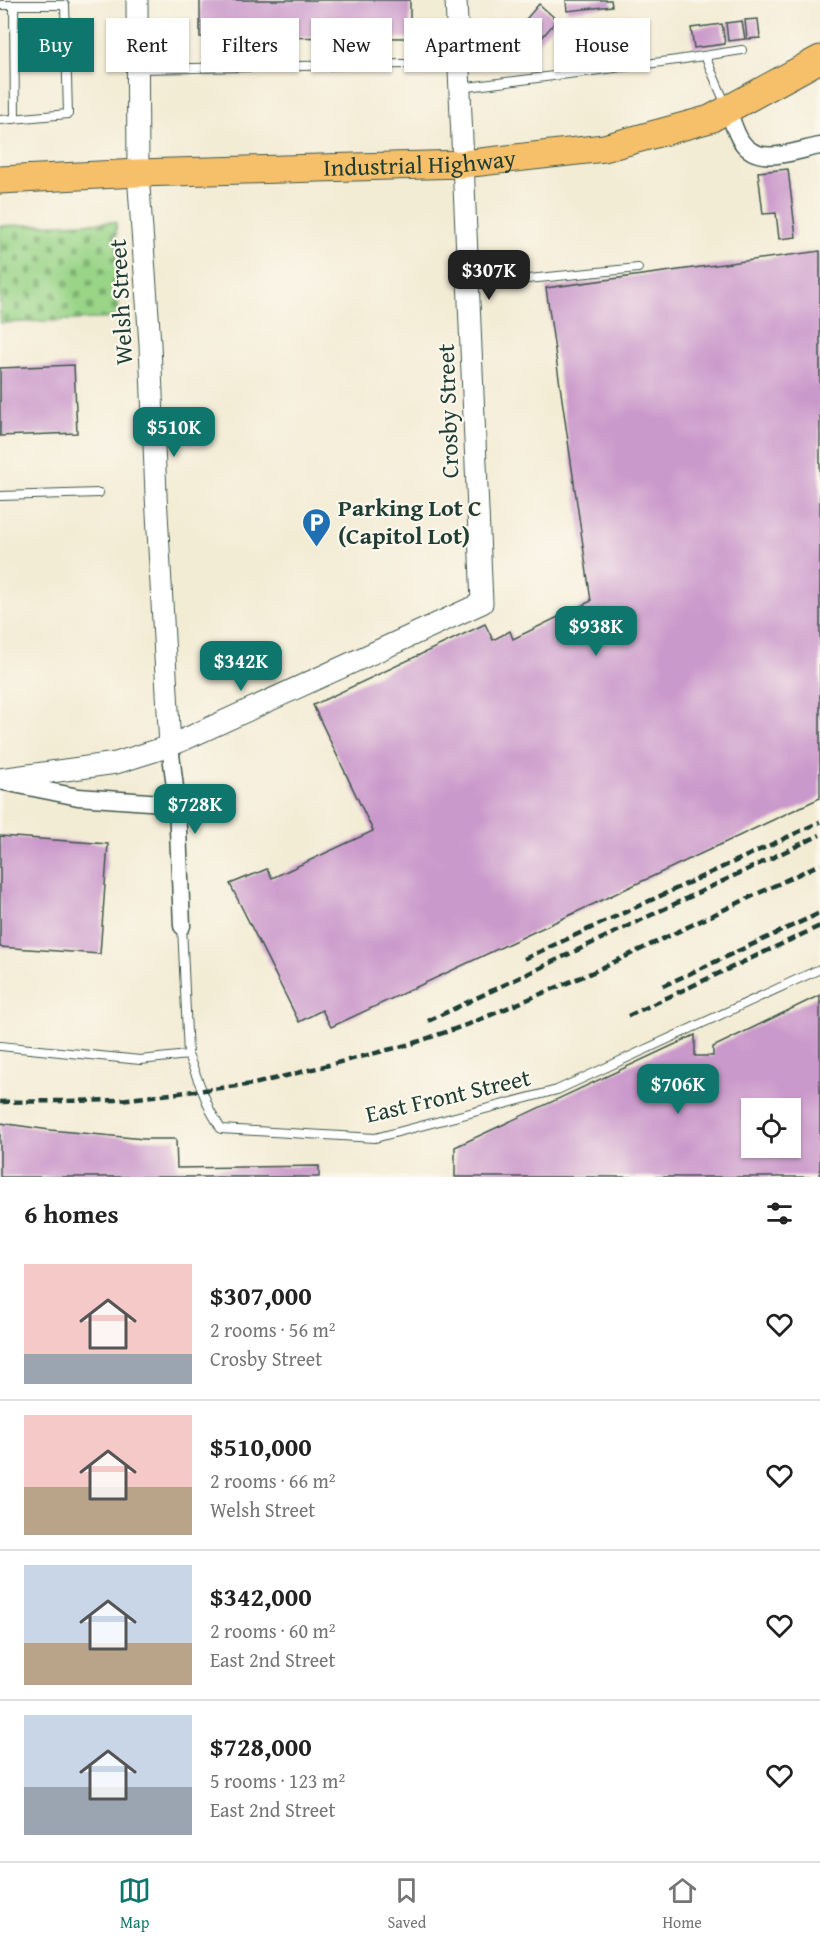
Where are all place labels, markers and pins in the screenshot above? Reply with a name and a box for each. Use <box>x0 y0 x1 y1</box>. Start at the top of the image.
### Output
pin: $307K <box>447 250 531 301</box>
pin: $510K <box>132 407 216 458</box>
place label: Parking Lot C (Capitol Lot) <box>338 490 482 553</box>
parking icon: Parking Lot C (Capitol Lot) <box>301 506 333 548</box>
pin: $938K <box>554 606 638 657</box>
pin: $342K <box>199 641 283 692</box>
pin: $728K <box>153 784 237 835</box>
pin: $706K <box>636 1064 720 1115</box>

